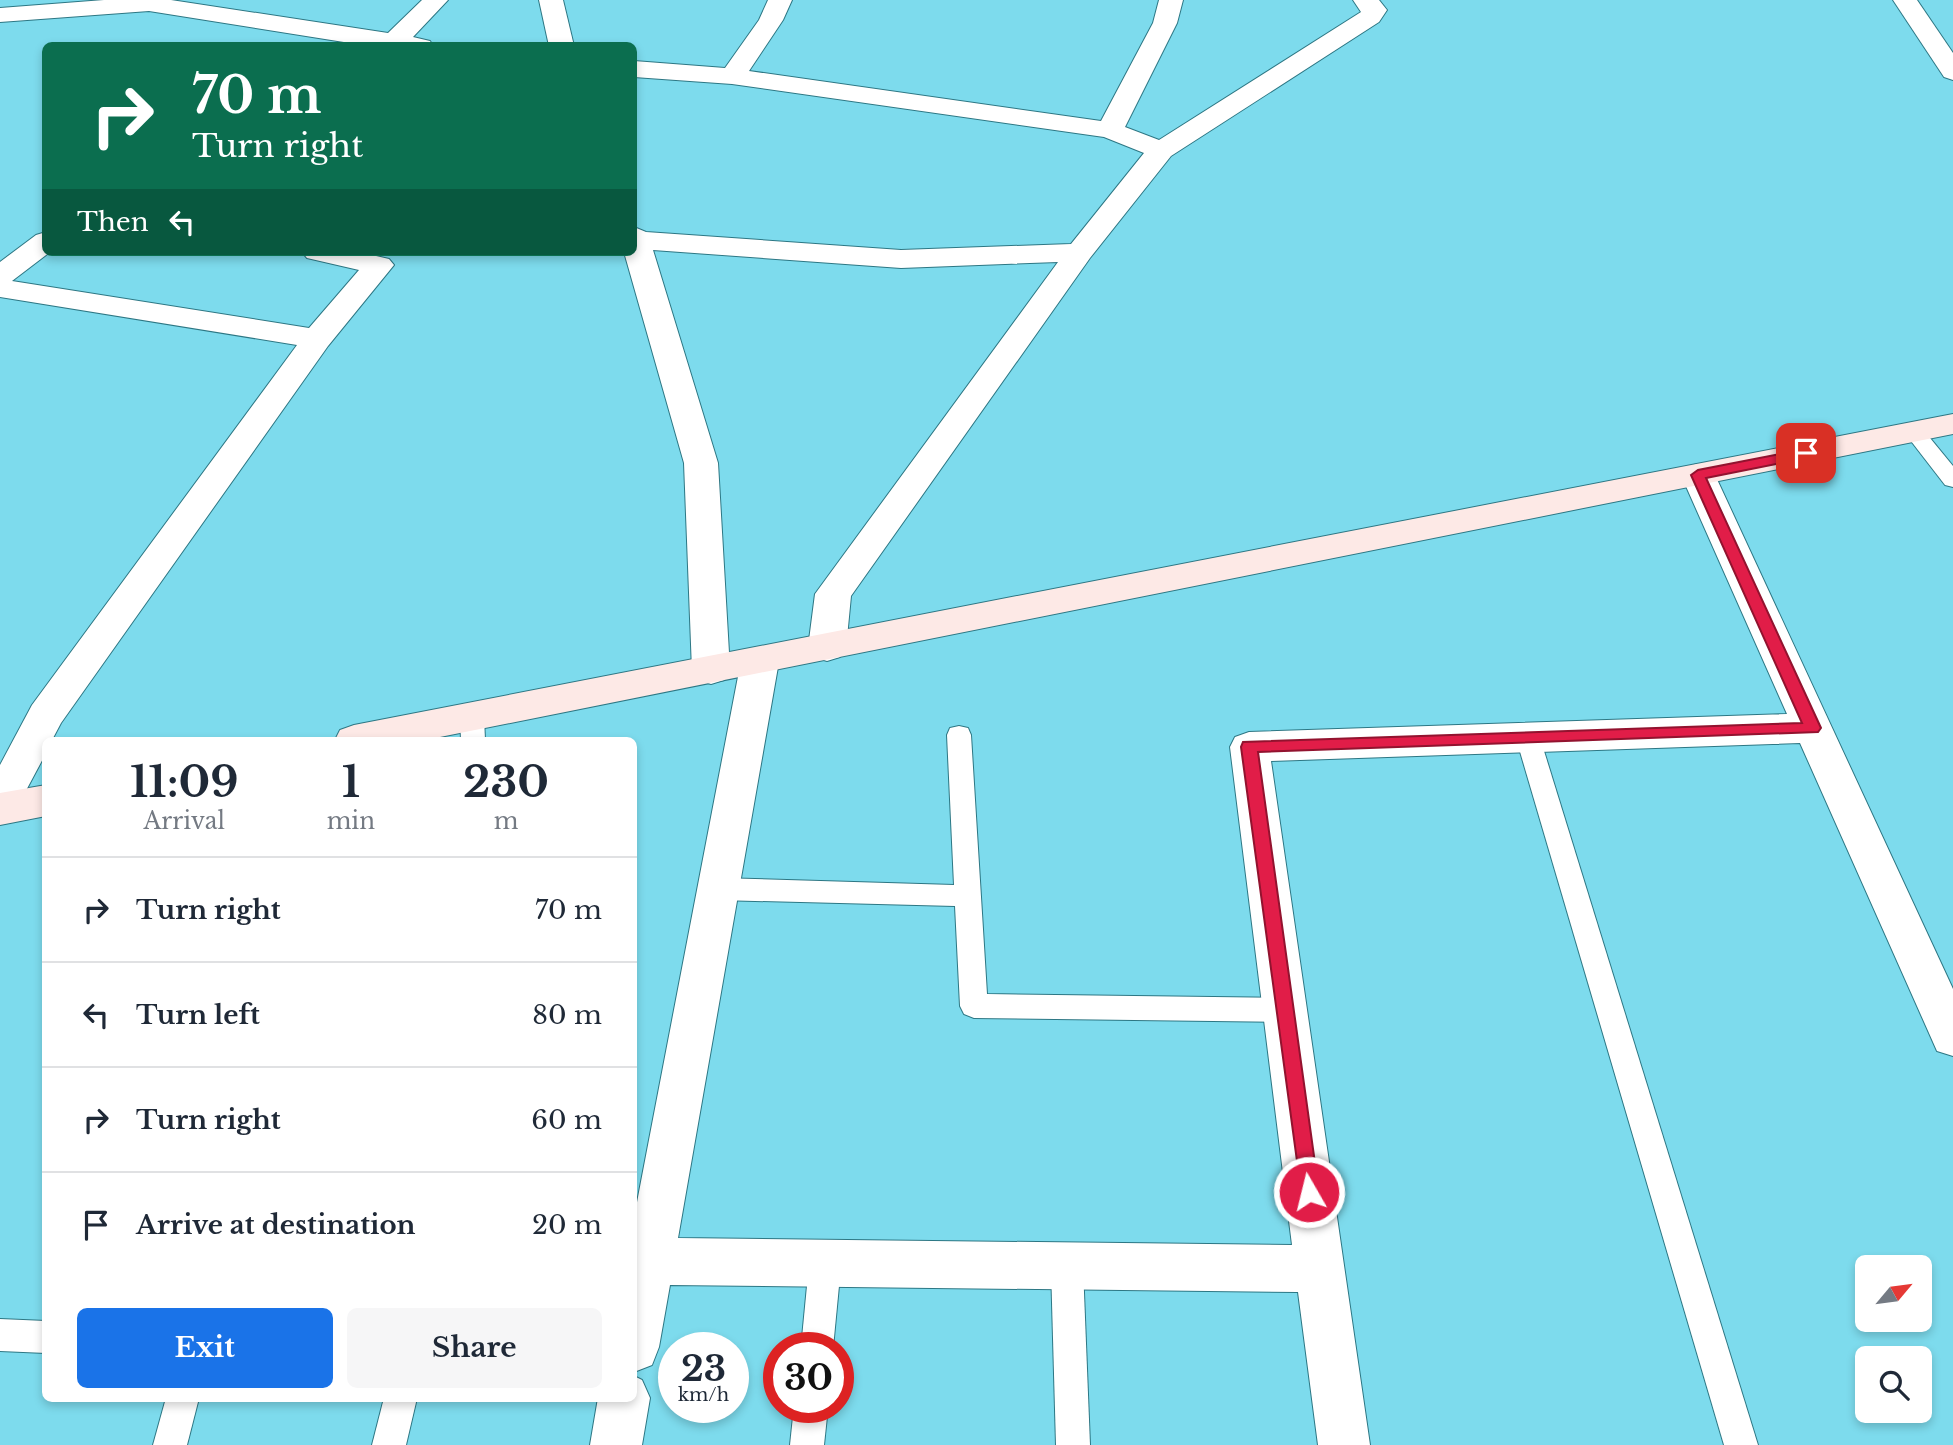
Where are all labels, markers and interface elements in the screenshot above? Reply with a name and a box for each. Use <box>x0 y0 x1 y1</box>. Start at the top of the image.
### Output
text: 70 m <box>192 65 322 126</box>
icon: right <box>77 70 168 161</box>
text: Turn right <box>192 126 363 166</box>
icon: left <box>163 203 201 241</box>
text: Then <box>77 206 149 238</box>
pin <box>1776 423 1836 483</box>
icon: arrive <box>1787 434 1825 472</box>
text: 11:09 <box>130 756 239 808</box>
text: 1 <box>342 756 360 808</box>
text: 230 <box>463 756 549 808</box>
text: Arrival <box>144 807 225 835</box>
text: min <box>327 807 375 835</box>
text: m <box>494 807 518 835</box>
icon: right <box>77 891 115 929</box>
text: Turn right <box>136 894 281 926</box>
text: 70 m <box>535 894 602 926</box>
icon: left <box>77 996 115 1034</box>
text: Turn left <box>136 999 260 1031</box>
text: 80 m <box>532 999 602 1031</box>
icon: right <box>77 1101 115 1139</box>
text: Turn right <box>136 1104 281 1136</box>
text: 60 m <box>531 1104 602 1136</box>
position arrow <box>1272 1155 1346 1229</box>
icon: arrive <box>77 1206 115 1244</box>
text: Arrive at destination <box>136 1209 416 1241</box>
text: 20 m <box>532 1209 602 1241</box>
north arrow <box>1855 1255 1932 1332</box>
map controls <box>1855 1255 1932 1423</box>
button: Exit <box>77 1308 333 1388</box>
button: Share <box>347 1308 602 1388</box>
speed limit sign: 30 <box>763 1332 854 1423</box>
button: search <box>1855 1346 1932 1423</box>
text: 23 <box>681 1347 726 1390</box>
text: km/h <box>678 1384 729 1406</box>

